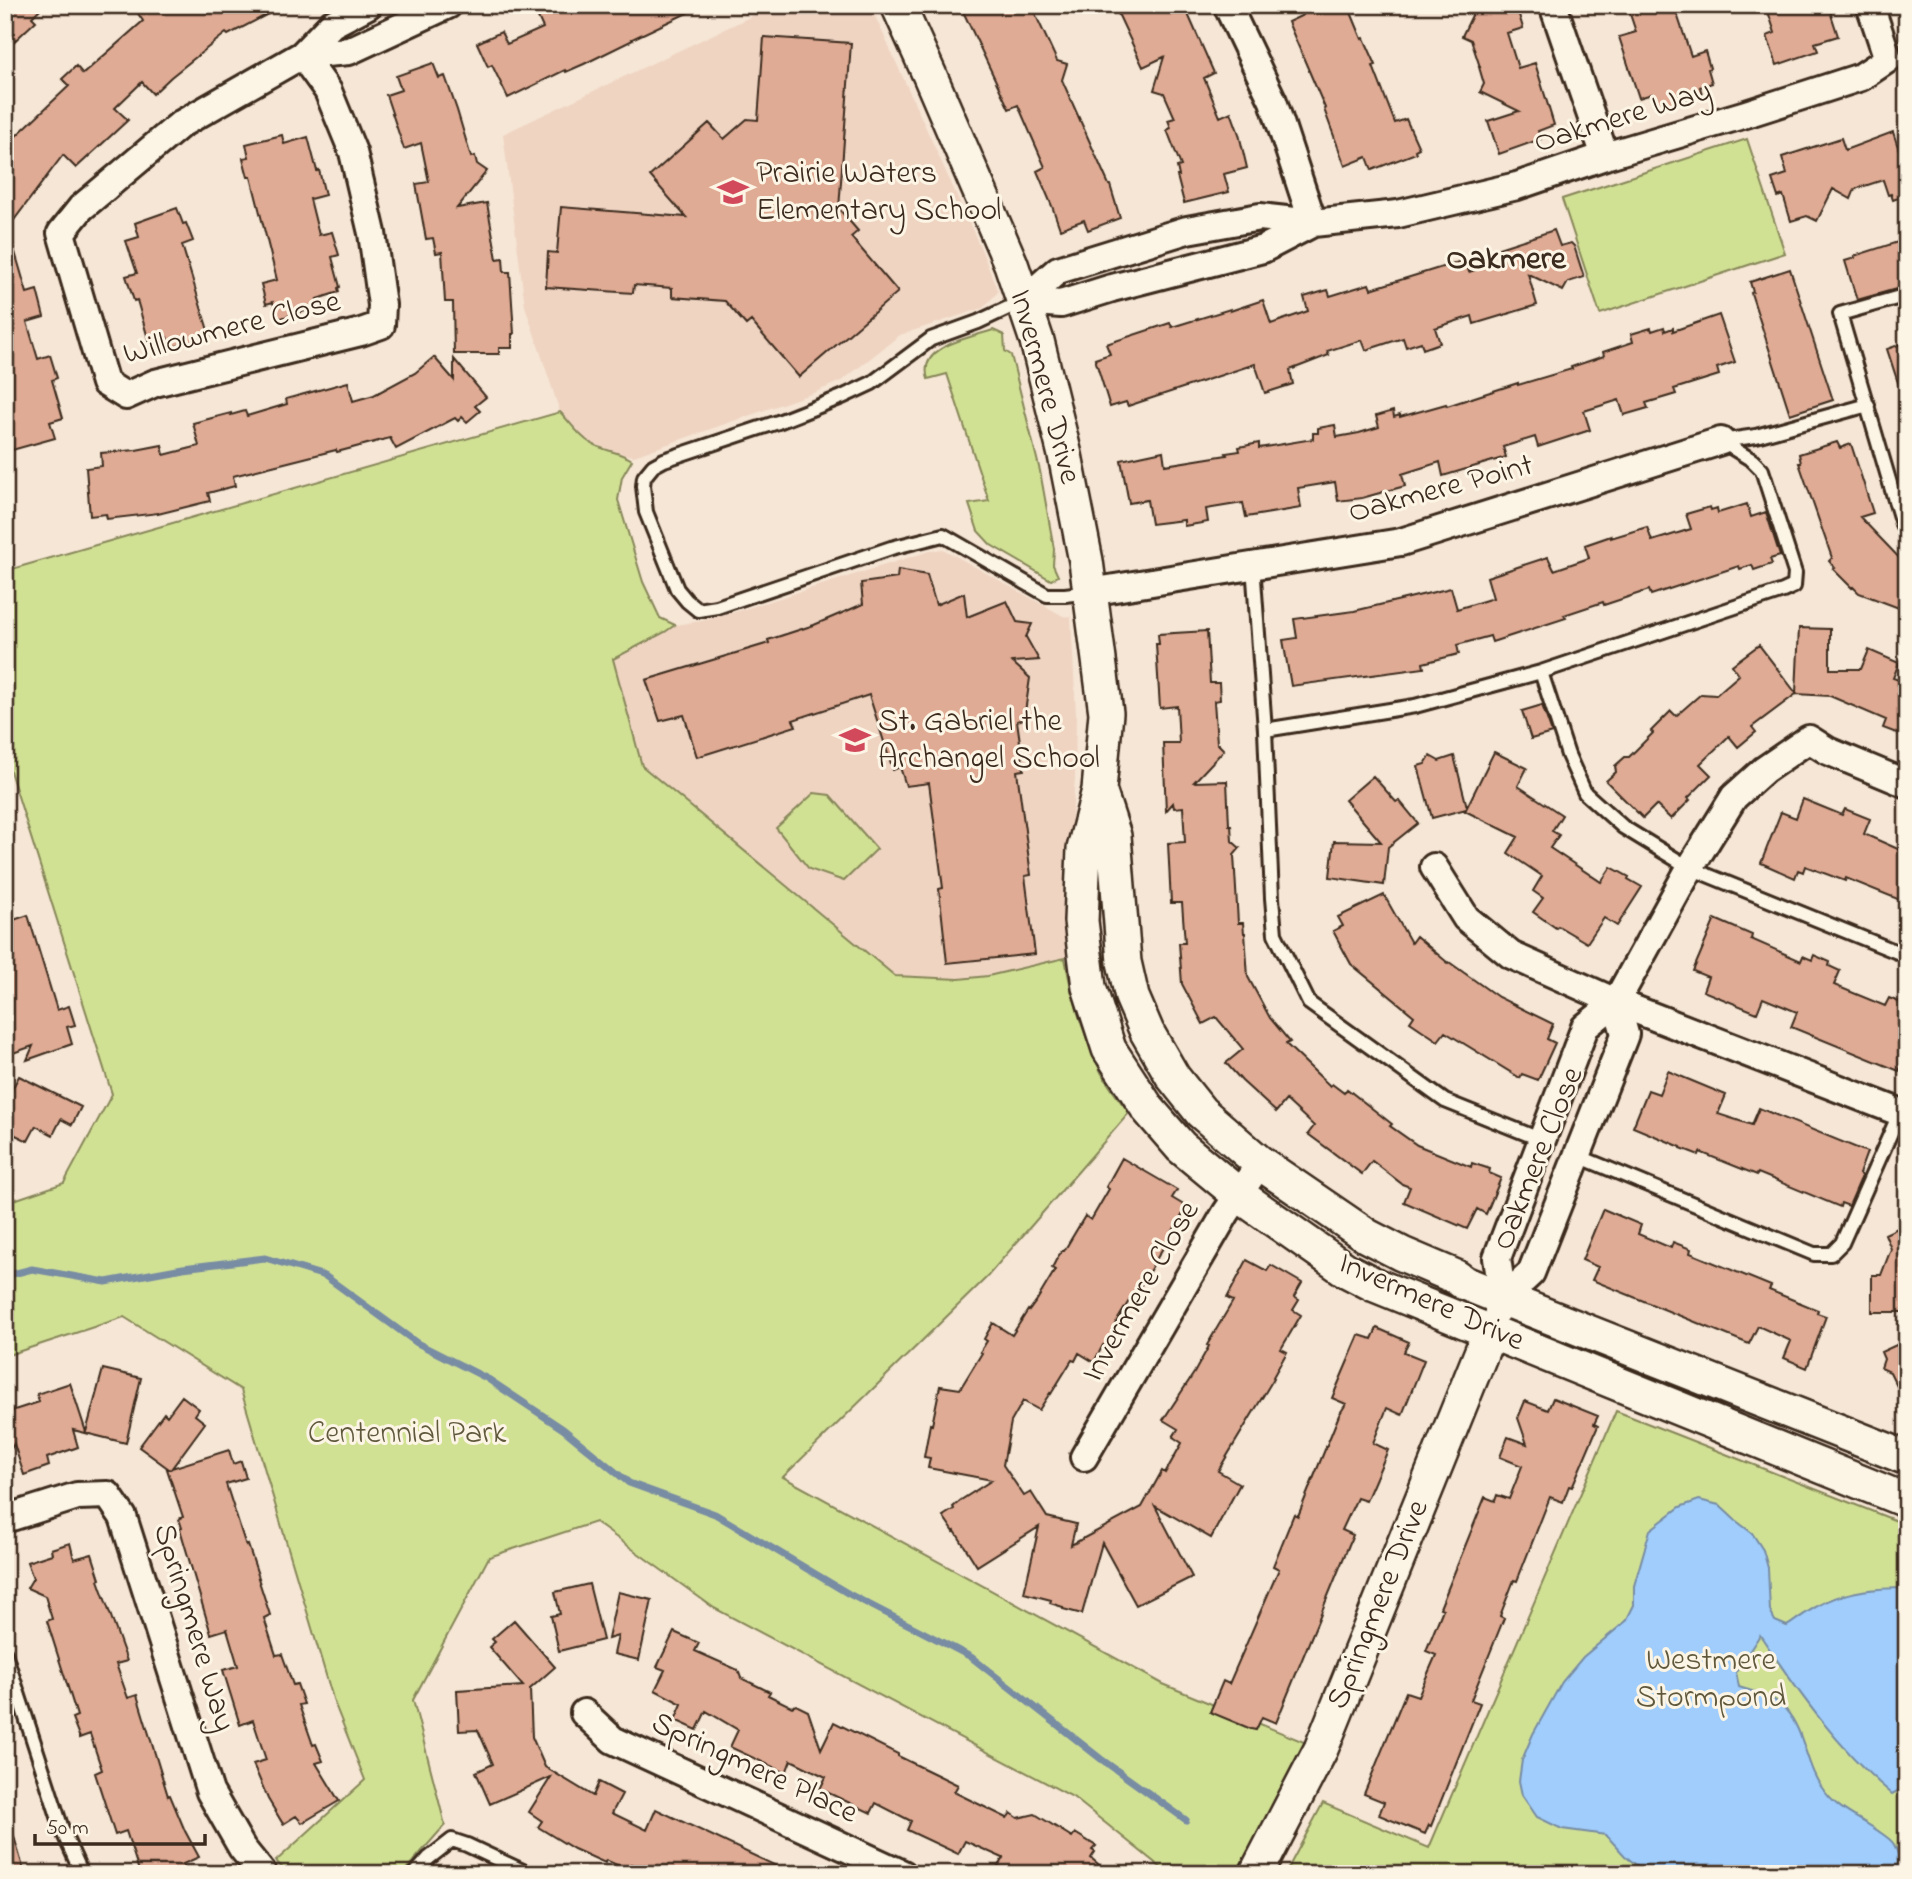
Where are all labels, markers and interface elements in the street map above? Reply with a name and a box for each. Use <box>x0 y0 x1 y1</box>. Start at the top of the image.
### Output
street label: Oakmere Way <box>1528 69 1718 167</box>
place label: Prairie Waters Elementary School <box>756 151 1001 235</box>
school or university icon: Prairie Waters Elementary School <box>716 175 750 209</box>
district label: Oakmere <box>1446 236 1567 284</box>
street label: Willowmere Close <box>119 279 346 379</box>
street label: Invermere Drive <box>996 285 1093 490</box>
street label: Oakmere Point <box>1344 443 1539 537</box>
place label: St. Gabriel the Archangel School <box>878 699 1100 783</box>
school or university icon: St. Gabriel the Archangel School <box>838 723 872 757</box>
street label: Oakmere Close <box>1481 1060 1597 1258</box>
street label: Invermere Close <box>1071 1192 1213 1391</box>
street label: Invermere Drive <box>1330 1241 1532 1365</box>
park label: Centennial Park <box>308 1411 507 1458</box>
street label: Springmere Drive <box>1316 1493 1443 1717</box>
street label: Springmere Way <box>139 1518 247 1738</box>
park label: Westmere Stormpond <box>1636 1638 1786 1722</box>
street label: Springmere Place <box>643 1701 866 1838</box>
scale bar <box>35 1802 205 1846</box>
text: 50 m <box>46 1814 89 1844</box>

